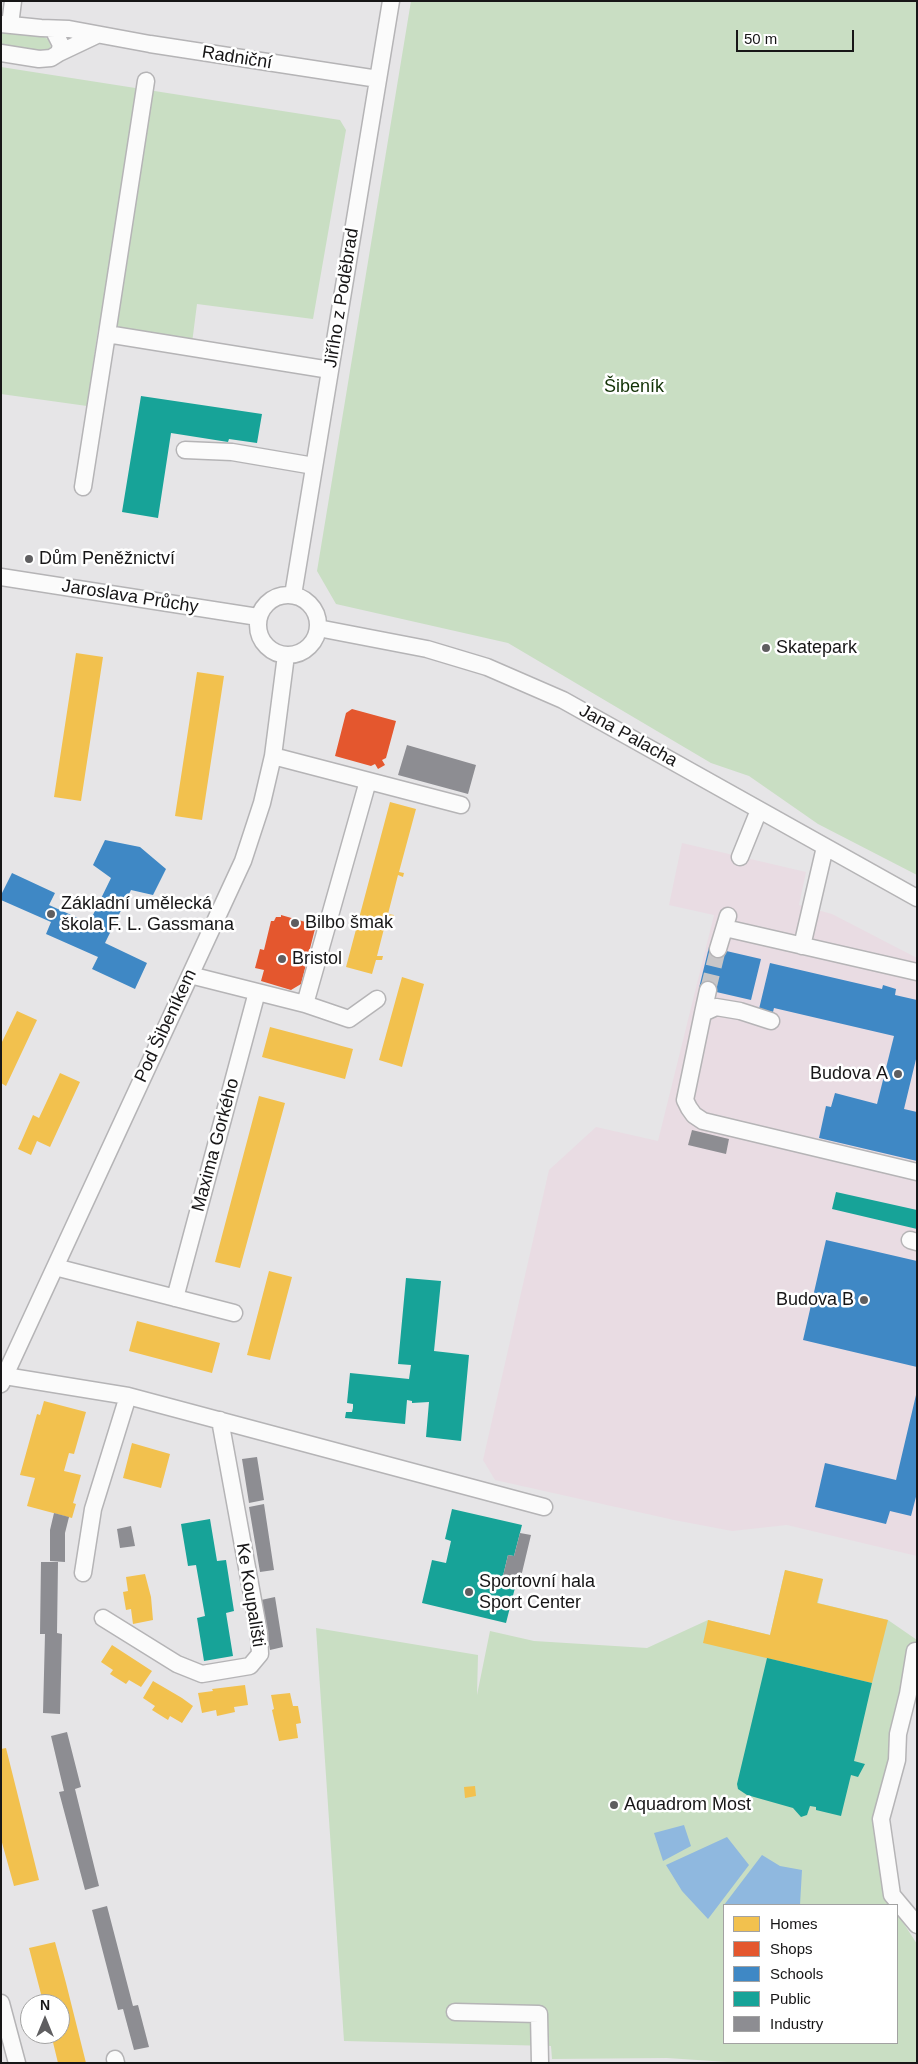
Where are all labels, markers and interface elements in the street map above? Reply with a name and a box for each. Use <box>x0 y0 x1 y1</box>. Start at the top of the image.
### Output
scale bar <box>738 20 856 52</box>
text: 50 m <box>744 30 777 47</box>
street label: Radniční <box>200 42 274 74</box>
street label: Jiřího z Poděbrad <box>320 227 364 369</box>
park label: Šibeník <box>604 376 664 398</box>
place label: Dům Peněžnictví <box>39 548 175 570</box>
marker: Dům Peněžnictví <box>23 553 35 565</box>
street label: Jaroslava Průchy <box>60 576 200 618</box>
place label: Skatepark <box>776 637 857 659</box>
marker: Skatepark <box>760 642 772 654</box>
street label: Jana Palacha <box>575 700 681 772</box>
place label: Základní umělecká škola F. L. Gassmana <box>61 893 234 936</box>
marker: Základní umělecká škola F. L. Gassmana <box>45 908 57 920</box>
place label: Bilbo šmak <box>305 912 393 934</box>
marker: Bilbo šmak <box>289 917 301 929</box>
place label: Bristol <box>292 948 342 970</box>
marker: Bristol <box>276 953 288 965</box>
street label: Pod Šibeníkem <box>130 966 202 1086</box>
place label: Budova A <box>810 1063 888 1085</box>
marker: Budova A <box>892 1068 904 1080</box>
street label: Maxima Gorkého <box>188 1076 244 1214</box>
place label: Budova B <box>776 1289 854 1311</box>
marker: Budova B <box>858 1294 870 1306</box>
street label: Ke Koupališti <box>231 1541 269 1649</box>
place label: Sportovní hala Sport Center <box>479 1571 595 1614</box>
marker: Sportovní hala Sport Center <box>463 1586 475 1598</box>
place label: Aquadrom Most <box>624 1794 751 1816</box>
marker: Aquadrom Most <box>608 1799 620 1811</box>
legend <box>723 1904 898 2044</box>
text: Homes <box>770 1915 818 1932</box>
text: Shops <box>770 1940 813 1957</box>
text: Schools <box>770 1965 823 1982</box>
text: Public <box>770 1990 811 2007</box>
north arrow <box>20 1994 70 2044</box>
text: N <box>40 1997 50 2013</box>
text: Industry <box>770 2015 823 2032</box>

